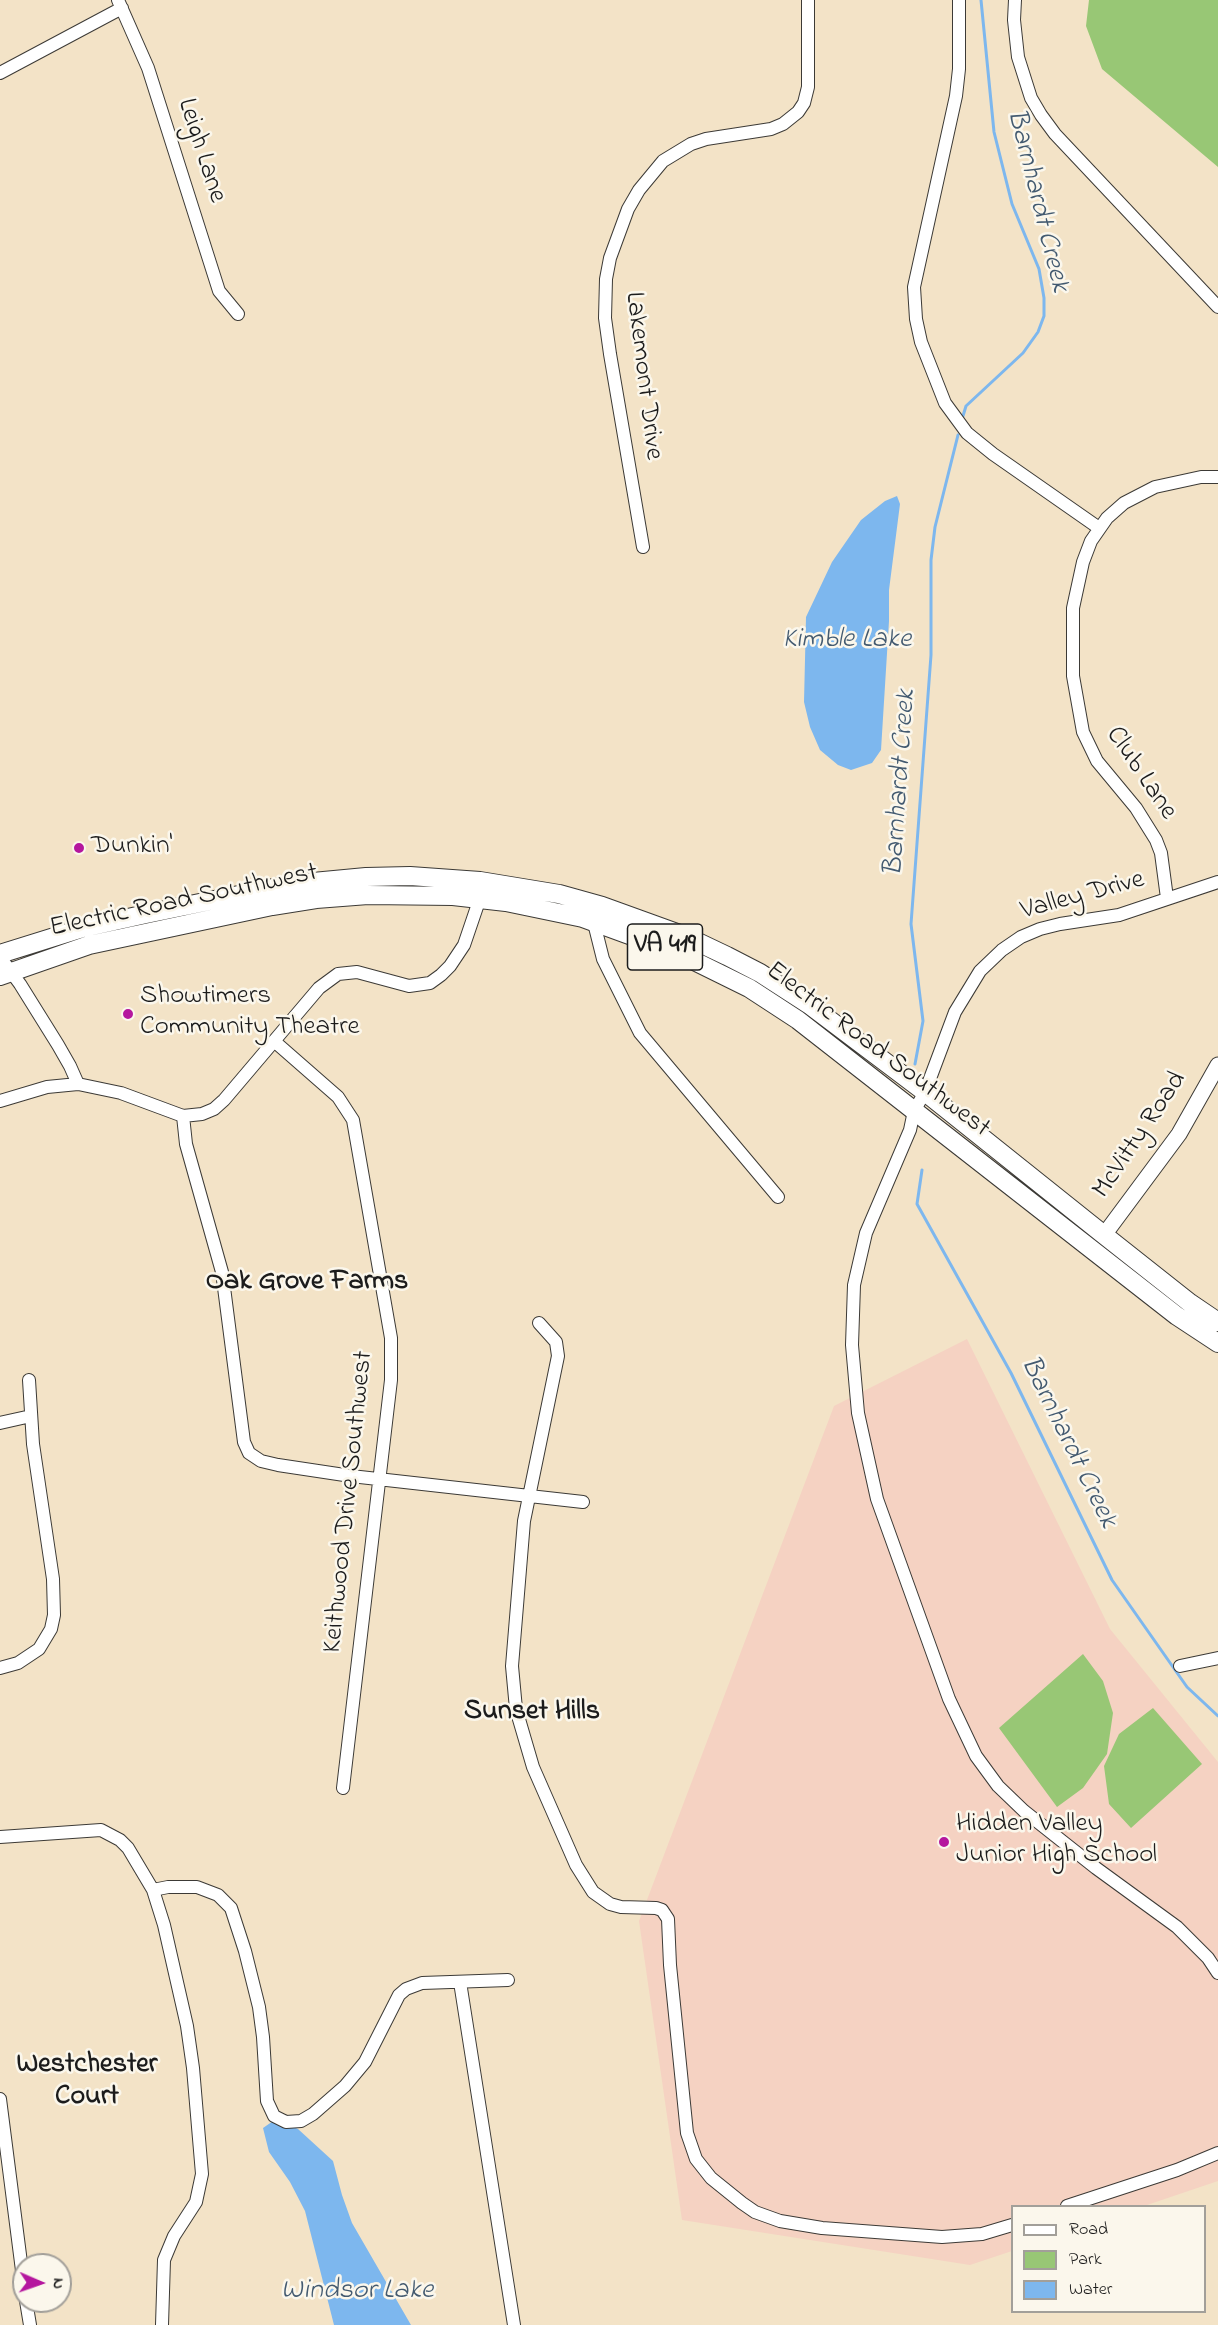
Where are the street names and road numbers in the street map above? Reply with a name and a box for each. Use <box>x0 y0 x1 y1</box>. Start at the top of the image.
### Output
street label: Leigh Lane <box>168 95 232 207</box>
street label: Lakemont Drive <box>616 290 668 462</box>
street label: Club Lane <box>1097 721 1183 827</box>
street label: Electric Road Southwest <box>47 858 321 946</box>
street label: Valley Drive <box>1018 865 1148 929</box>
road number: VA 419 <box>628 924 702 970</box>
street label: Electric Road Southwest <box>758 956 996 1146</box>
street label: McVitty Road <box>1087 1066 1195 1206</box>
street label: Keithwood Drive Southwest <box>318 1349 382 1655</box>

